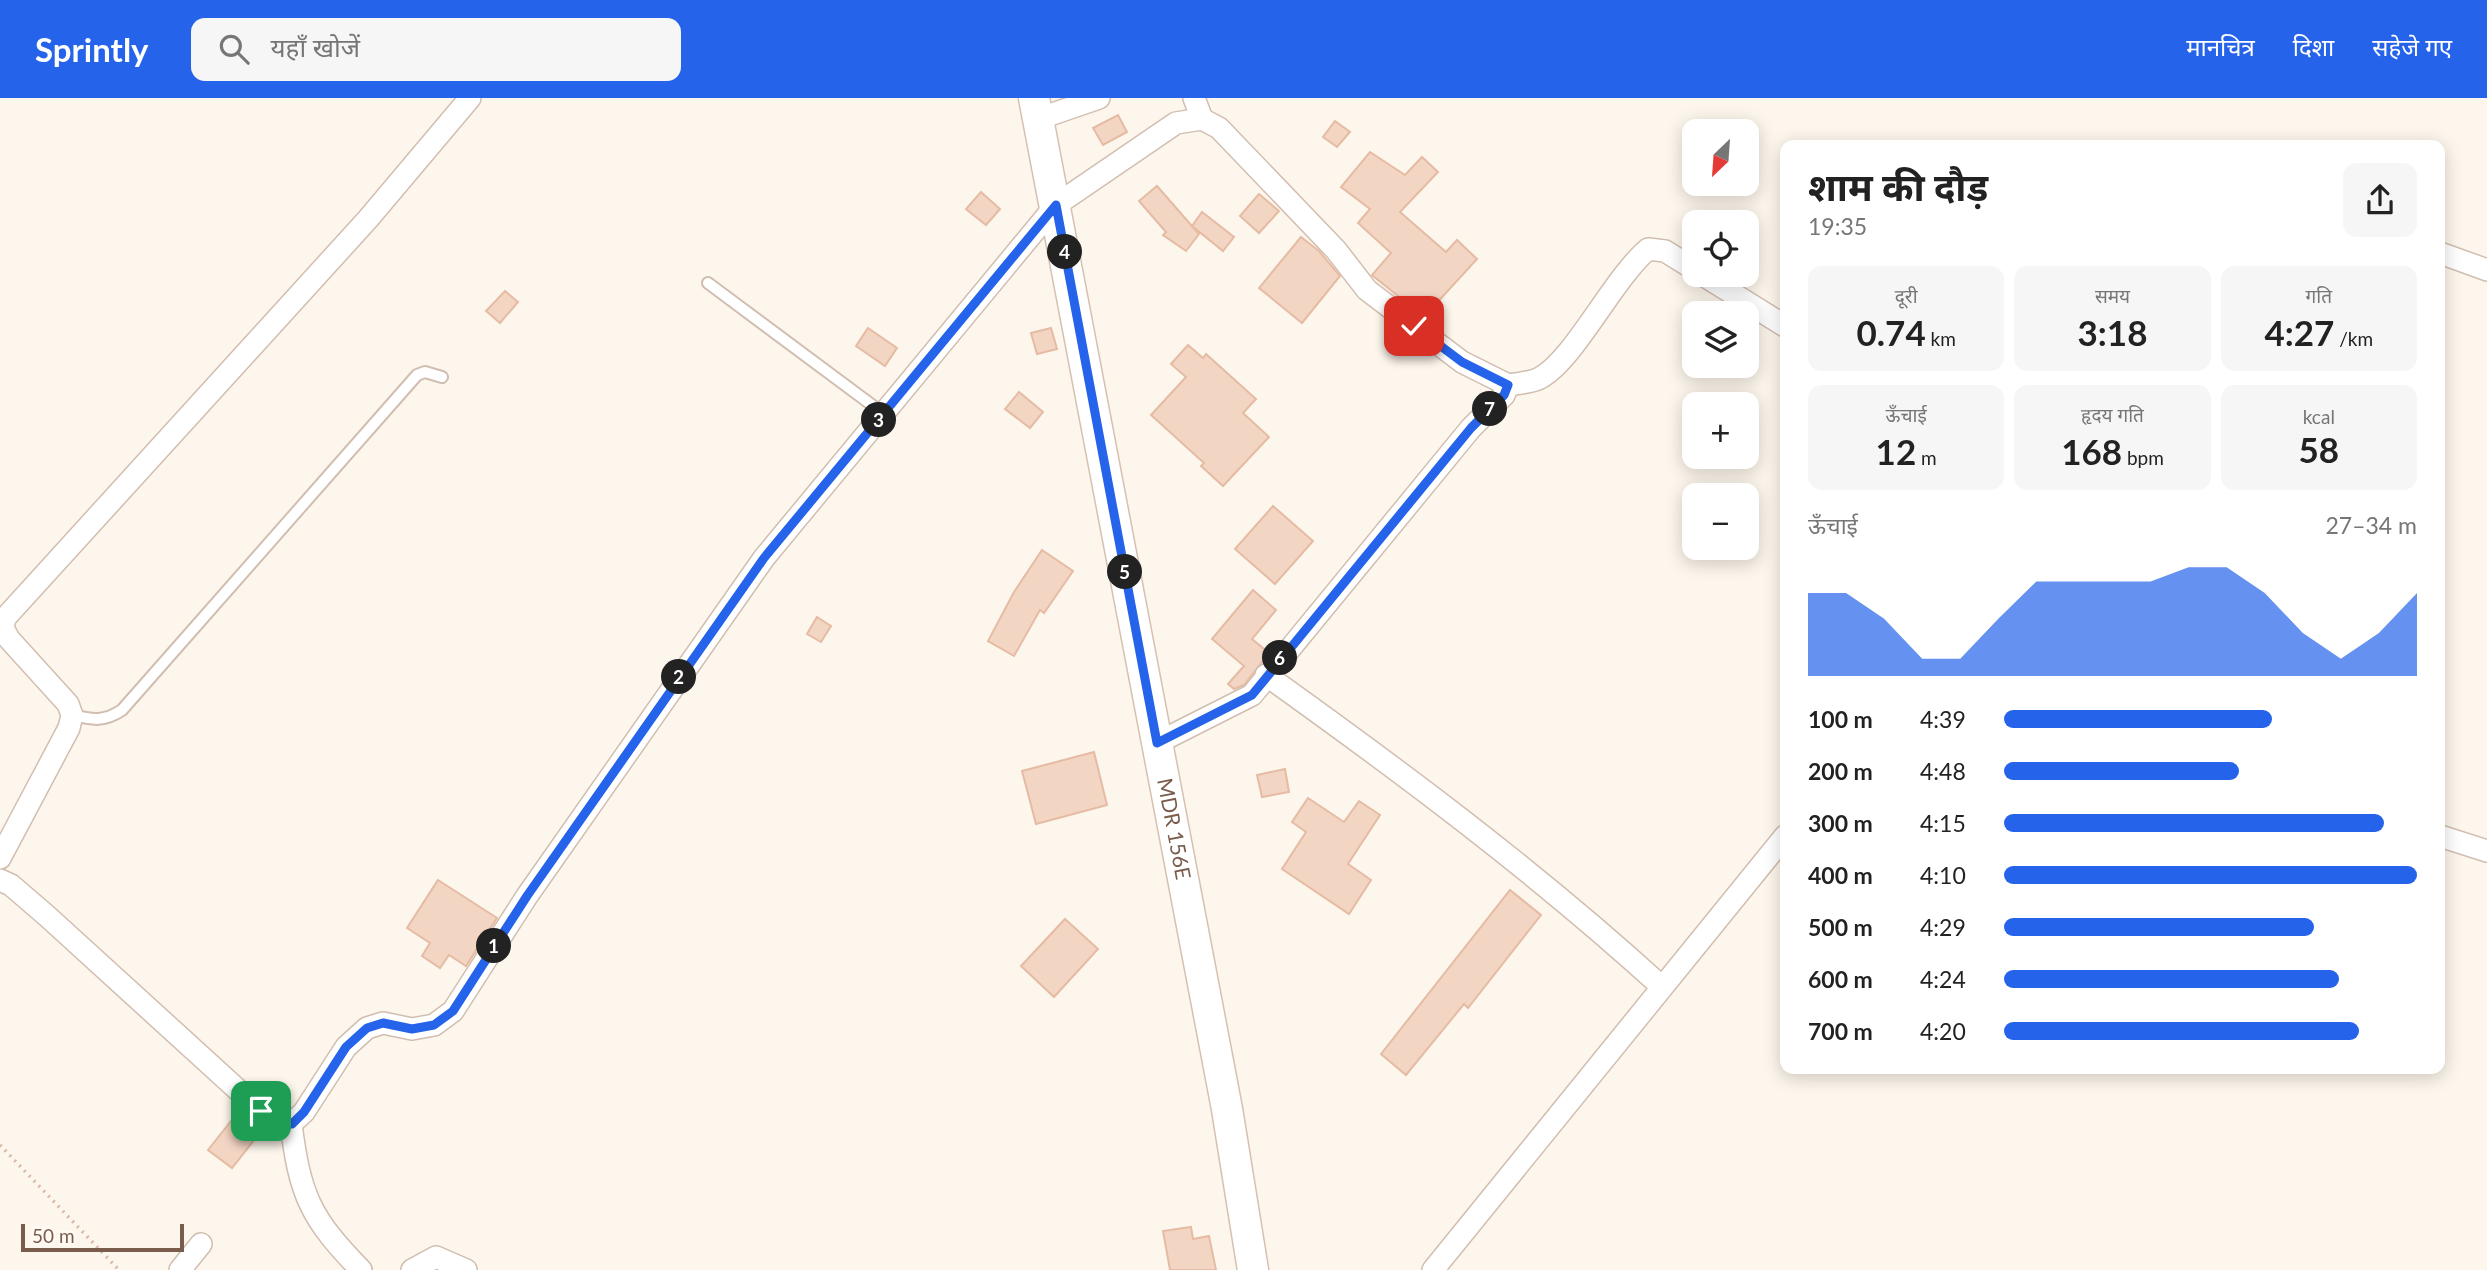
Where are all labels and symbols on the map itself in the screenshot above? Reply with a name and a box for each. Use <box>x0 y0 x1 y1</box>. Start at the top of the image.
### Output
north arrow <box>1682 119 1759 196</box>
pin: 4 <box>1048 234 1082 270</box>
pin <box>1384 296 1444 356</box>
pin: 7 <box>1472 392 1508 426</box>
pin: 3 <box>862 402 896 438</box>
pin: 5 <box>1108 554 1142 589</box>
pin: 6 <box>1262 640 1298 676</box>
pin: 2 <box>662 660 696 694</box>
street label: MDR 156E <box>1153 776 1197 881</box>
pin: 1 <box>476 928 512 964</box>
pin <box>231 1081 291 1141</box>
scale bar <box>21 1221 184 1253</box>

